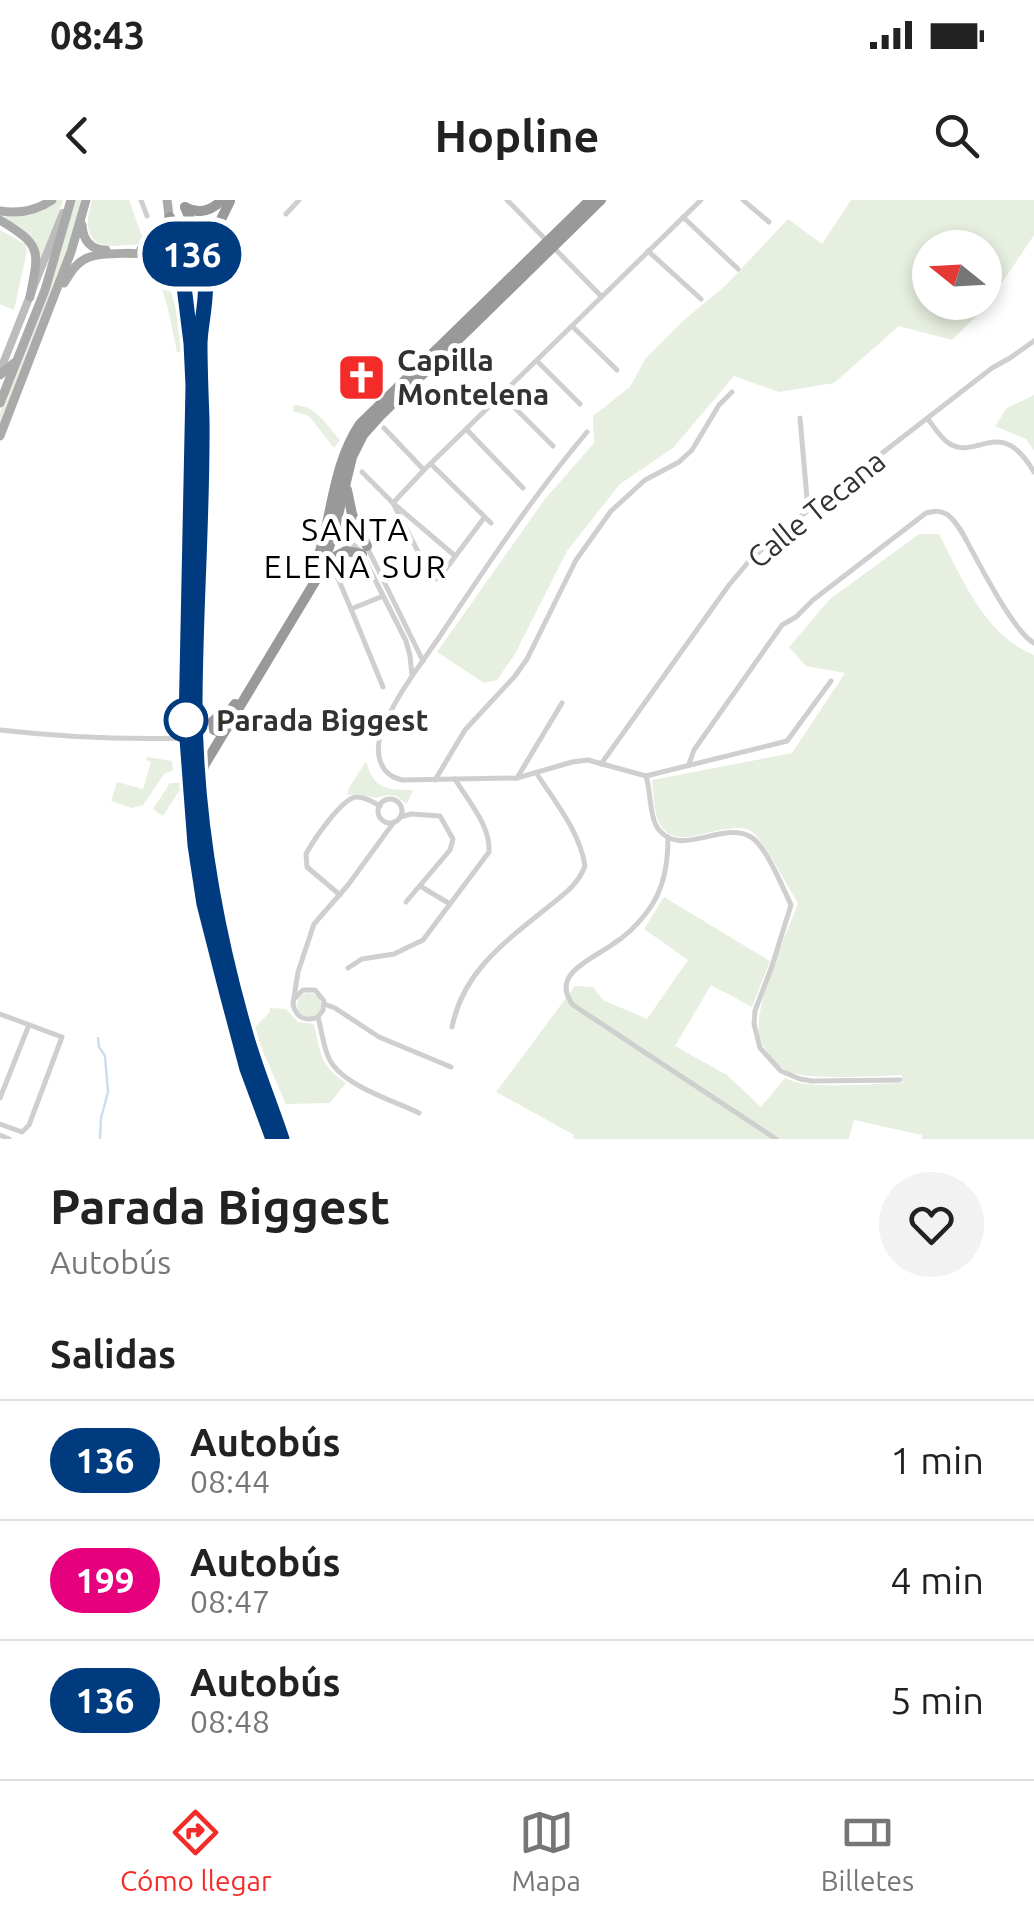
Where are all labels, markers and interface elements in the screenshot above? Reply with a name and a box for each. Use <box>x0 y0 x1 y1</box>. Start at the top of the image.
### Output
text: 08:43 <box>50 14 145 56</box>
icon: back <box>50 108 105 163</box>
icon: search <box>929 108 984 163</box>
text: Hopline <box>434 110 600 161</box>
line badge: 136 <box>134 222 250 286</box>
north arrow <box>912 230 1002 320</box>
map controls <box>912 230 1002 320</box>
text: 136 <box>162 234 222 274</box>
place label: Capilla Montelena <box>397 343 549 411</box>
church icon: Capilla Montelena <box>336 351 388 403</box>
street label: Calle Tecana <box>741 443 891 575</box>
district label: SANTA ELENA SUR <box>264 511 448 584</box>
marker: Parada Biggest <box>165 699 207 741</box>
place label: Parada Biggest <box>216 703 429 737</box>
button: heart <box>879 1172 984 1277</box>
text: Parada Biggest <box>50 1179 390 1233</box>
text: Autobús <box>50 1244 171 1280</box>
text: Salidas <box>50 1333 176 1375</box>
text: Autobús <box>190 1421 341 1463</box>
text: 1 min <box>890 1439 984 1481</box>
text: 136 <box>75 1440 135 1480</box>
text: 08:44 <box>190 1463 270 1499</box>
text: Autobús <box>190 1541 341 1583</box>
text: 4 min <box>890 1559 984 1601</box>
text: 199 <box>75 1560 135 1600</box>
text: 08:47 <box>190 1583 270 1619</box>
text: Autobús <box>190 1661 341 1703</box>
text: 5 min <box>890 1679 984 1721</box>
text: 136 <box>75 1680 135 1720</box>
text: 08:48 <box>190 1703 270 1739</box>
tab: Cómo llegar <box>120 1805 272 1896</box>
tab: Mapa <box>511 1805 581 1896</box>
tab: Billetes <box>821 1805 914 1896</box>

